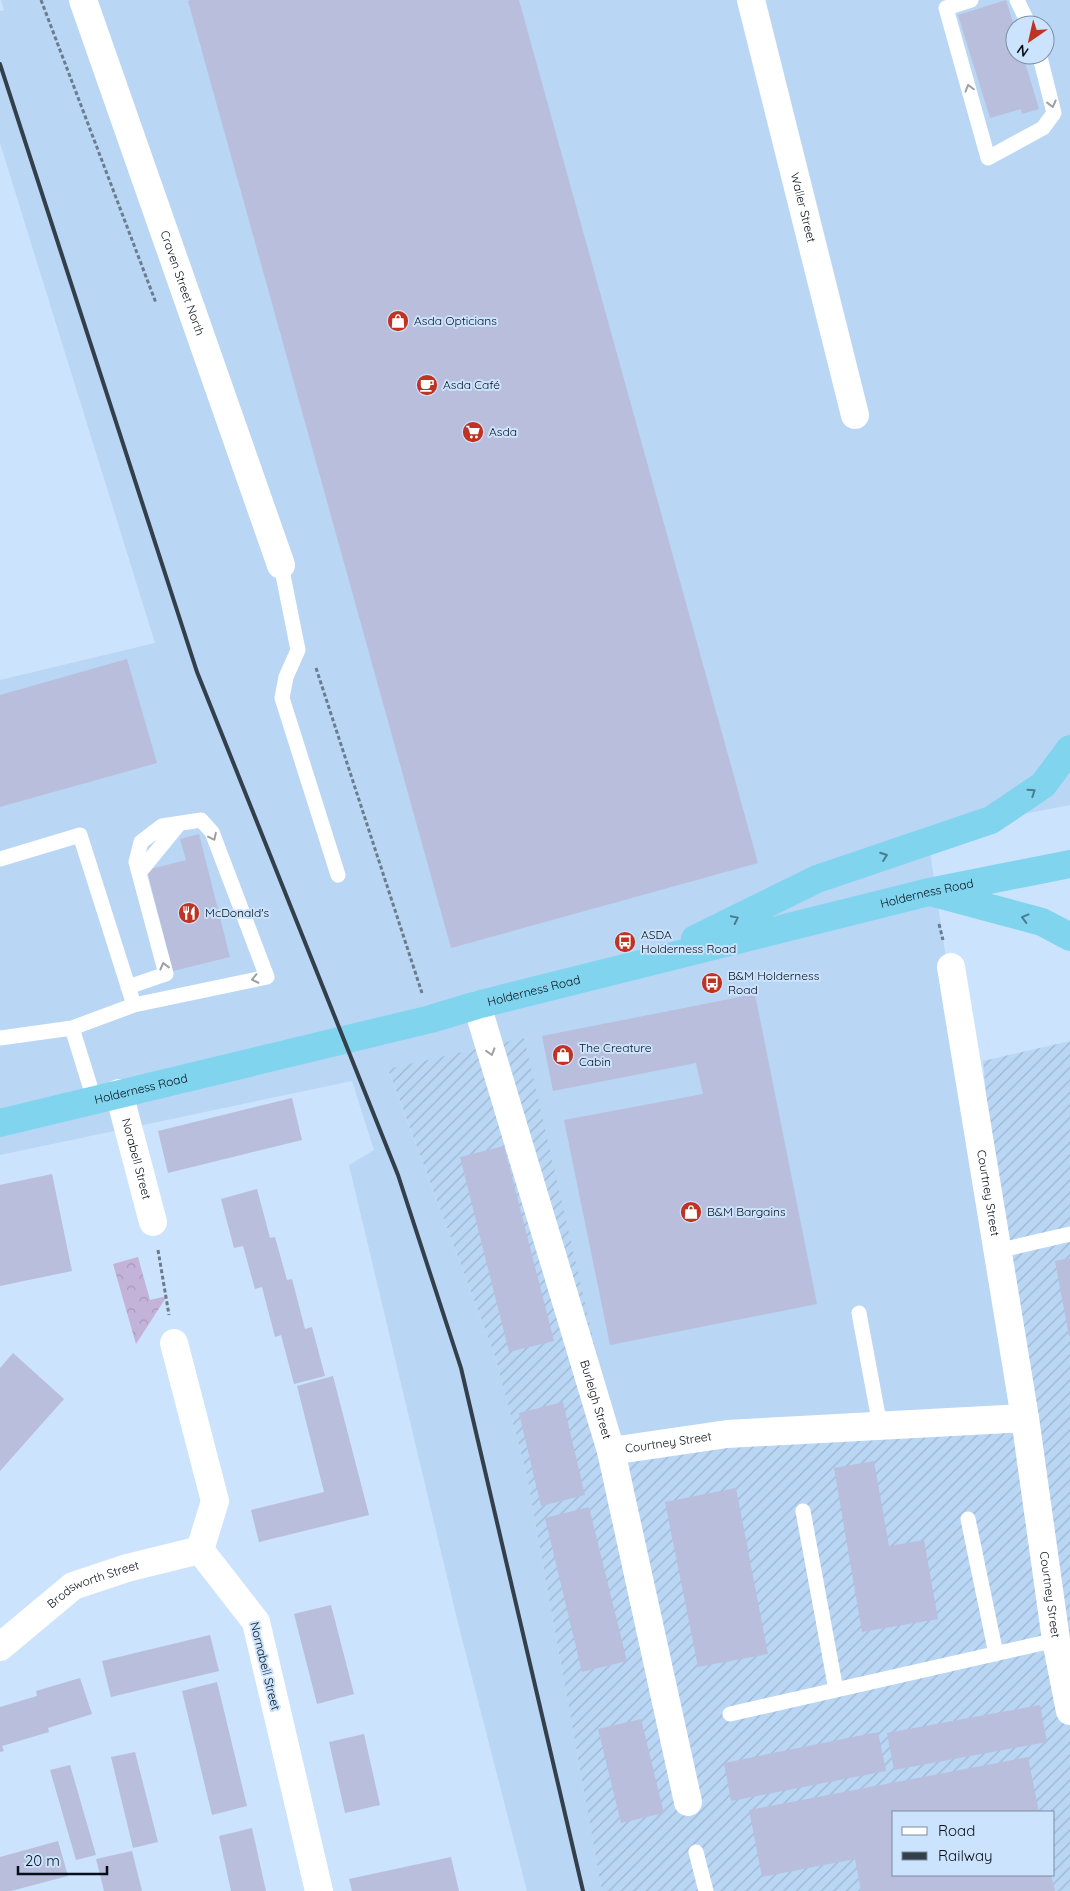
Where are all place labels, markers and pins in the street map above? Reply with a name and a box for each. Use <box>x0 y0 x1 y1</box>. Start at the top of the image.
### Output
shop icon: Asda Opticians <box>386 309 410 333</box>
place label: Asda Opticians <box>414 313 497 328</box>
cafe icon: Asda Café <box>415 373 439 397</box>
place label: Asda Café <box>443 377 500 392</box>
supermarket icon: Asda <box>461 420 485 444</box>
place label: Asda <box>489 424 517 439</box>
restaurant icon: McDonald's <box>177 901 201 925</box>
place label: McDonald's <box>205 905 270 920</box>
place label: ASDA Holderness Road <box>641 927 736 956</box>
bus stop icon: ASDA Holderness Road <box>613 930 637 954</box>
place label: B&M Holderness Road <box>728 968 820 997</box>
bus stop icon: B&M Holderness Road <box>700 971 724 995</box>
place label: The Creature Cabin <box>579 1040 652 1069</box>
shop icon: The Creature Cabin <box>551 1043 575 1067</box>
shop icon: B&M Bargains <box>679 1200 703 1224</box>
place label: B&M Bargains <box>707 1204 786 1219</box>

